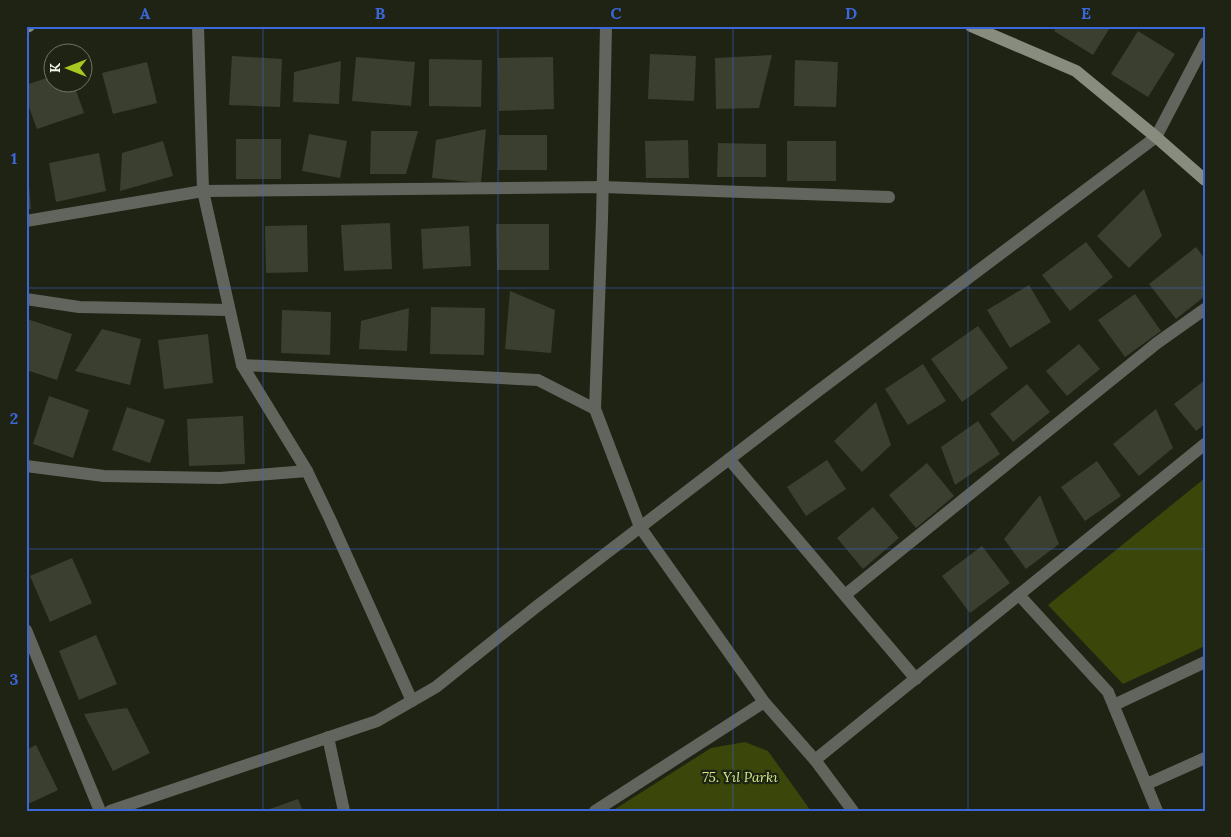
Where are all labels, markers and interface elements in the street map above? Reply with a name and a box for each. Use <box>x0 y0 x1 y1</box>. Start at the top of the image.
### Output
text: A <box>140 3 151 23</box>
text: B <box>375 3 386 23</box>
text: C <box>610 3 622 23</box>
text: D <box>845 3 857 23</box>
text: E <box>1081 3 1091 23</box>
north arrow <box>42 42 92 92</box>
text: K <box>46 63 64 73</box>
text: 1 <box>11 148 17 168</box>
text: 2 <box>10 408 18 428</box>
text: 3 <box>10 669 19 689</box>
park label: 75. Yıl Parkı <box>702 768 778 786</box>

